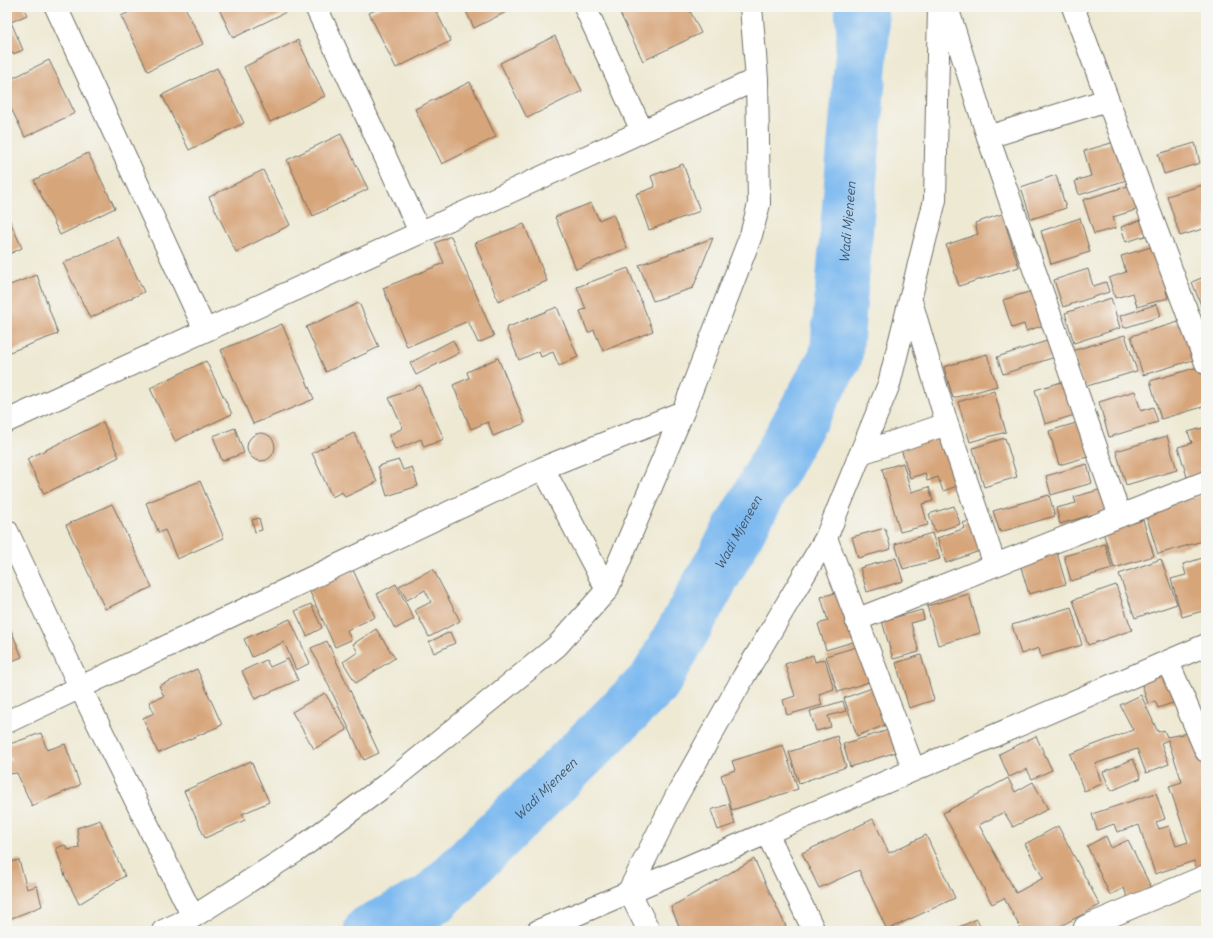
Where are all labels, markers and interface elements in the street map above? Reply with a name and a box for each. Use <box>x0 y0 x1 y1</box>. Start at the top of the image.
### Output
water label: Wadi Mjeneen <box>835 180 859 264</box>
water label: Wadi Mjeneen <box>710 492 765 572</box>
water label: Wadi Mjeneen <box>510 754 581 824</box>

